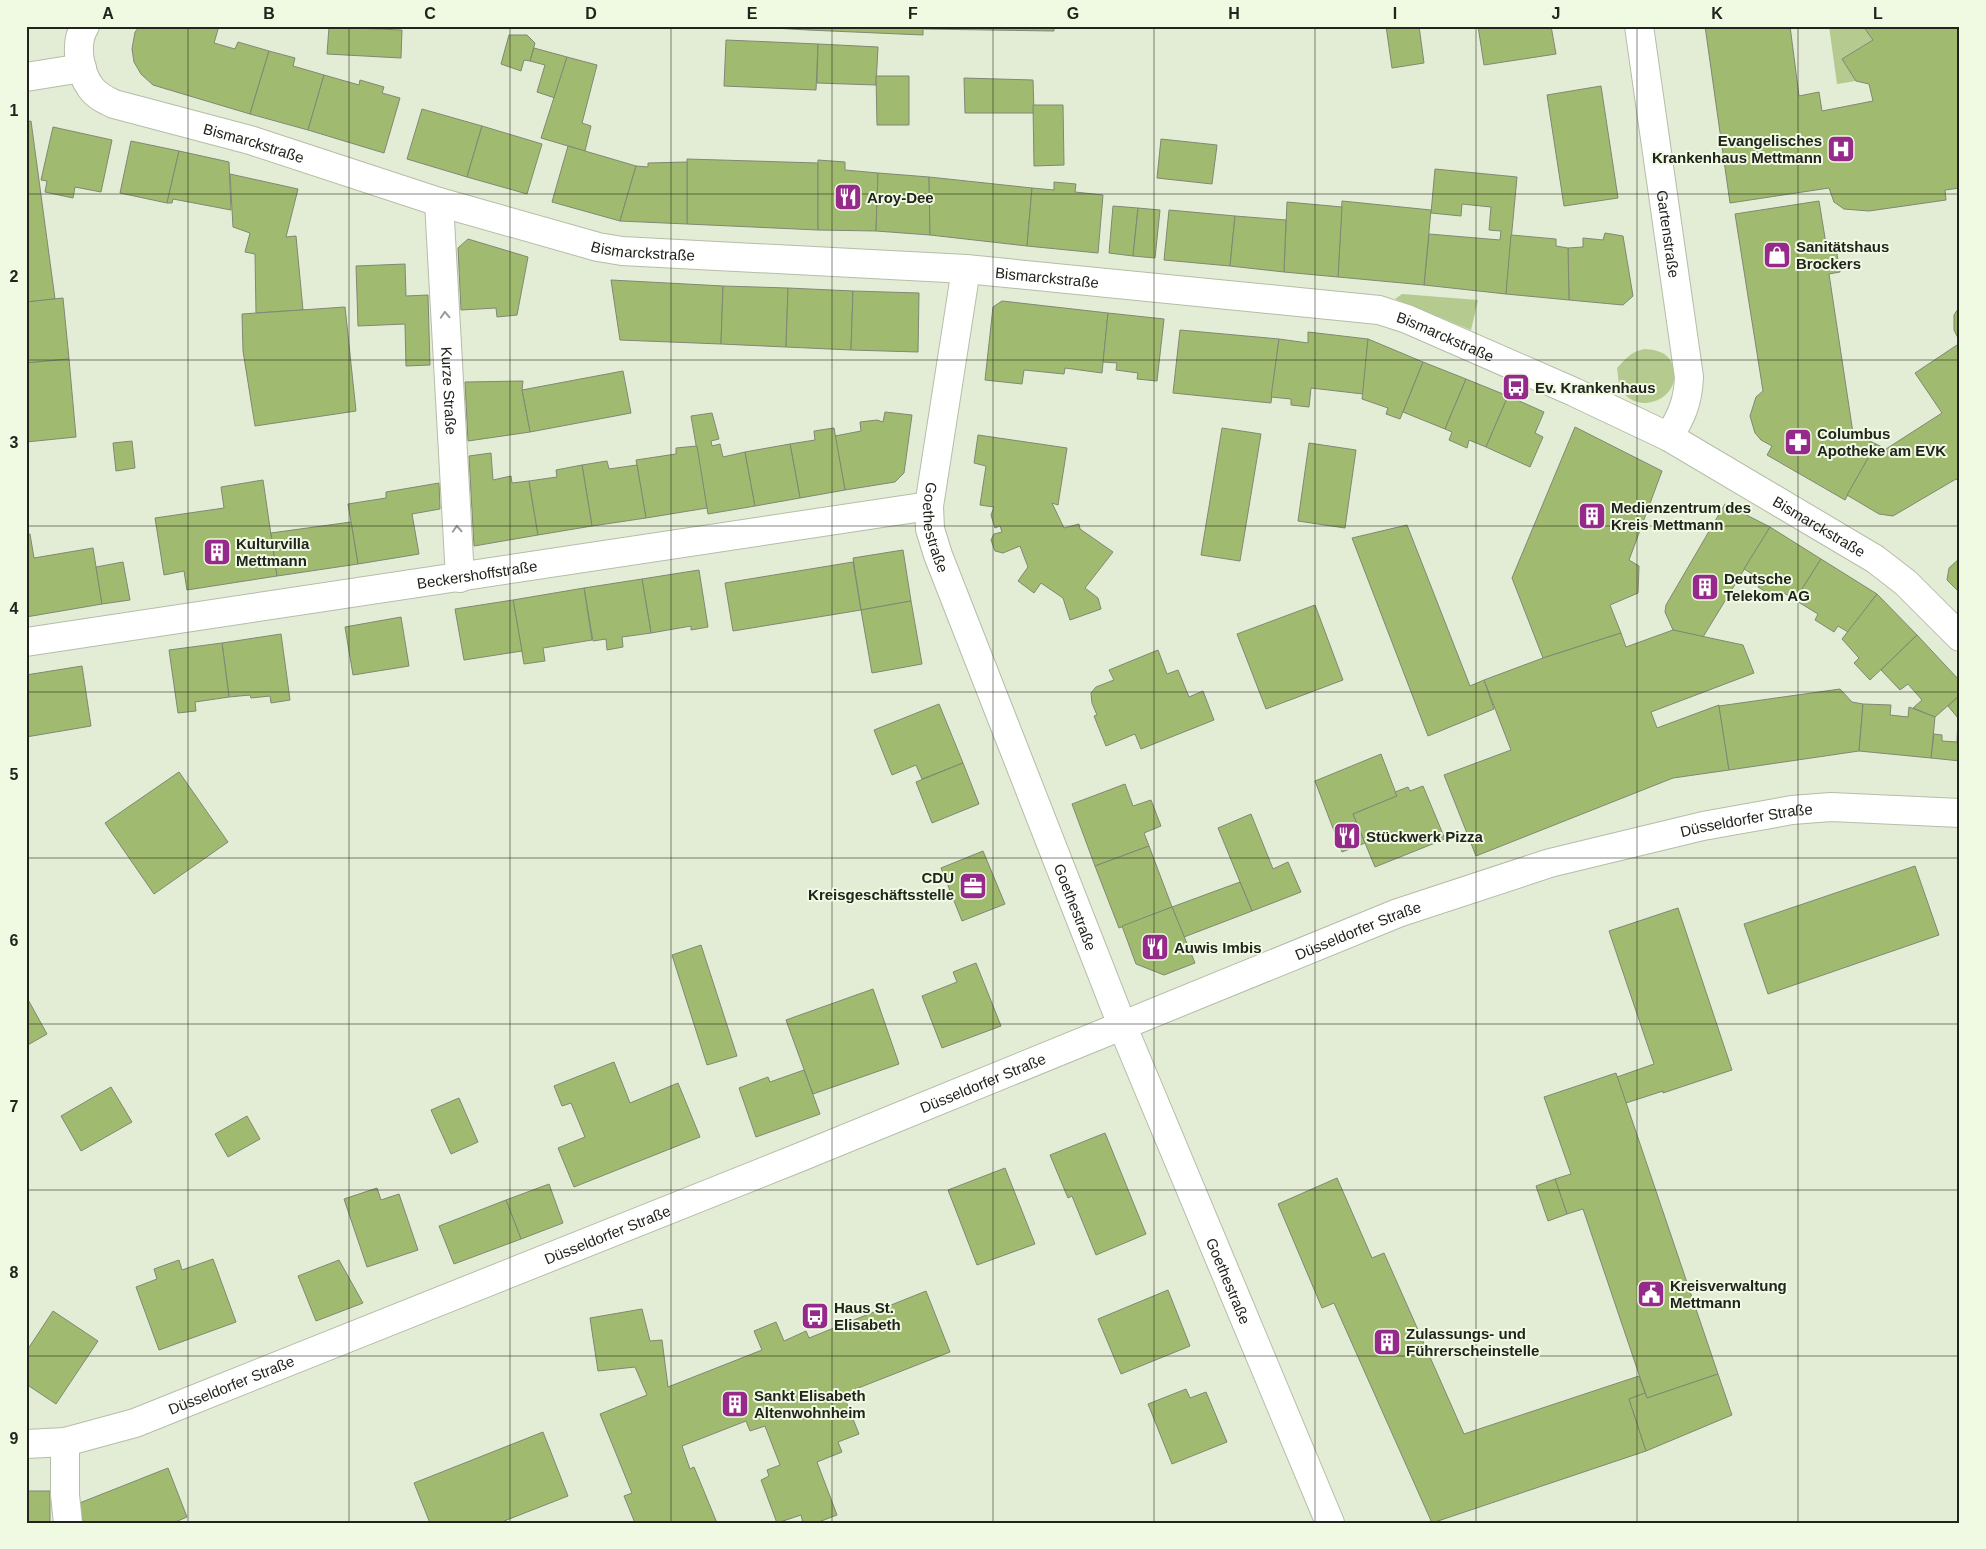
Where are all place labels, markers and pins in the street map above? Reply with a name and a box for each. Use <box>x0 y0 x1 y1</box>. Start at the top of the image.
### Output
place label: Evangelisches Krankenhaus Mettmann <box>1652 132 1822 166</box>
hospital icon: Evangelisches Krankenhaus Mettmann <box>1826 134 1856 164</box>
restaurant icon: Aroy-Dee <box>833 182 863 212</box>
place label: Aroy-Dee <box>867 189 934 206</box>
place label: Sanitätshaus Brockers <box>1796 238 1889 272</box>
shop icon: Sanitätshaus Brockers <box>1762 240 1792 270</box>
bus stop icon: Ev. Krankenhaus <box>1501 372 1531 402</box>
place label: Ev. Krankenhaus <box>1535 379 1656 396</box>
place label: Columbus Apotheke am EVK <box>1817 425 1946 459</box>
pharmacy icon: Columbus Apotheke am EVK <box>1783 427 1813 457</box>
place label: Medienzentrum des Kreis Mettmann <box>1611 499 1751 533</box>
building icon: Medienzentrum des Kreis Mettmann <box>1577 501 1607 531</box>
place label: Kulturvilla Mettmann <box>236 535 310 569</box>
building icon: Kulturvilla Mettmann <box>202 537 232 567</box>
place label: Deutsche Telekom AG <box>1724 570 1810 604</box>
building icon: Deutsche Telekom AG <box>1690 572 1720 602</box>
restaurant icon: Stückwerk Pizza <box>1332 821 1362 851</box>
place label: Stückwerk Pizza <box>1366 828 1483 845</box>
place label: CDU Kreisgeschäftsstelle <box>808 869 954 903</box>
office icon: CDU Kreisgeschäftsstelle <box>958 871 988 901</box>
restaurant icon: Auwis Imbis <box>1140 932 1170 962</box>
place label: Auwis Imbis <box>1174 939 1262 956</box>
place label: Kreisverwaltung Mettmann <box>1670 1277 1787 1311</box>
public building icon: Kreisverwaltung Mettmann <box>1636 1279 1666 1309</box>
place label: Haus St. Elisabeth <box>834 1299 901 1333</box>
bus stop icon: Haus St. Elisabeth <box>800 1301 830 1331</box>
place label: Zulassungs- und Führerscheinstelle <box>1406 1325 1539 1359</box>
building icon: Zulassungs- und Führerscheinstelle <box>1372 1327 1402 1357</box>
place label: Sankt Elisabeth Altenwohnheim <box>754 1387 866 1421</box>
building icon: Sankt Elisabeth Altenwohnheim <box>720 1389 750 1419</box>

